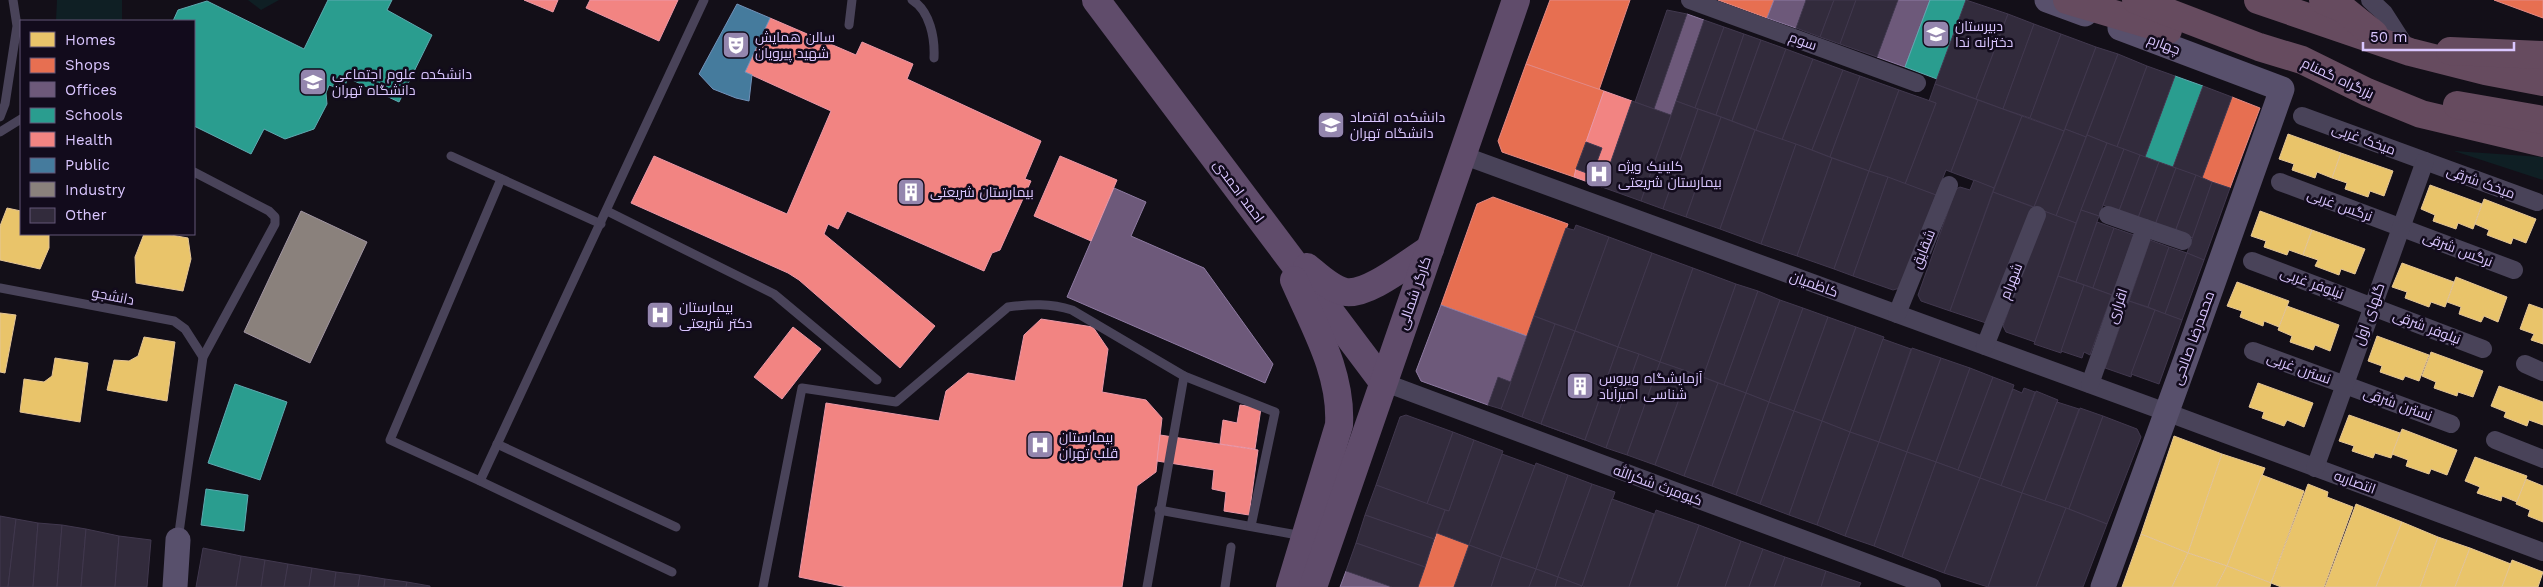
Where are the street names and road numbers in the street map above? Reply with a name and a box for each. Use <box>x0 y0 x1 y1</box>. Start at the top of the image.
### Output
street label: سوم <box>1786 29 1819 55</box>
street label: چهارم <box>2145 31 2183 59</box>
street label: بزرگراه گمنام <box>2298 54 2377 104</box>
street label: میخک غربی <box>2330 120 2398 158</box>
street label: احمد احمدی <box>1210 157 1268 225</box>
street label: میخک شرقی <box>2445 162 2517 202</box>
street label: نرگس غربی <box>2305 186 2375 224</box>
street label: شقایق <box>1908 227 1939 271</box>
street label: نرگس شرقی <box>2421 228 2495 270</box>
street label: کارگر شمالی <box>1394 254 1434 332</box>
street label: شهرام <box>1997 261 2027 302</box>
street label: نیلوفر غربی <box>2278 264 2346 302</box>
street label: کاظمیان <box>1788 268 1840 300</box>
street label: گلهای اول <box>2350 281 2389 348</box>
street label: دانشجو <box>90 284 136 308</box>
street label: اقراری <box>2103 286 2131 326</box>
street label: محمدرضا صالحی <box>2169 289 2217 387</box>
street label: نیلوفر شرقی <box>2391 307 2463 347</box>
street label: نسترن غربی <box>2265 349 2333 387</box>
street label: نسترن شرقی <box>2362 384 2434 424</box>
street label: کیومرث شکرالله <box>1611 461 1705 509</box>
street label: انتصاریه <box>2332 467 2378 497</box>

